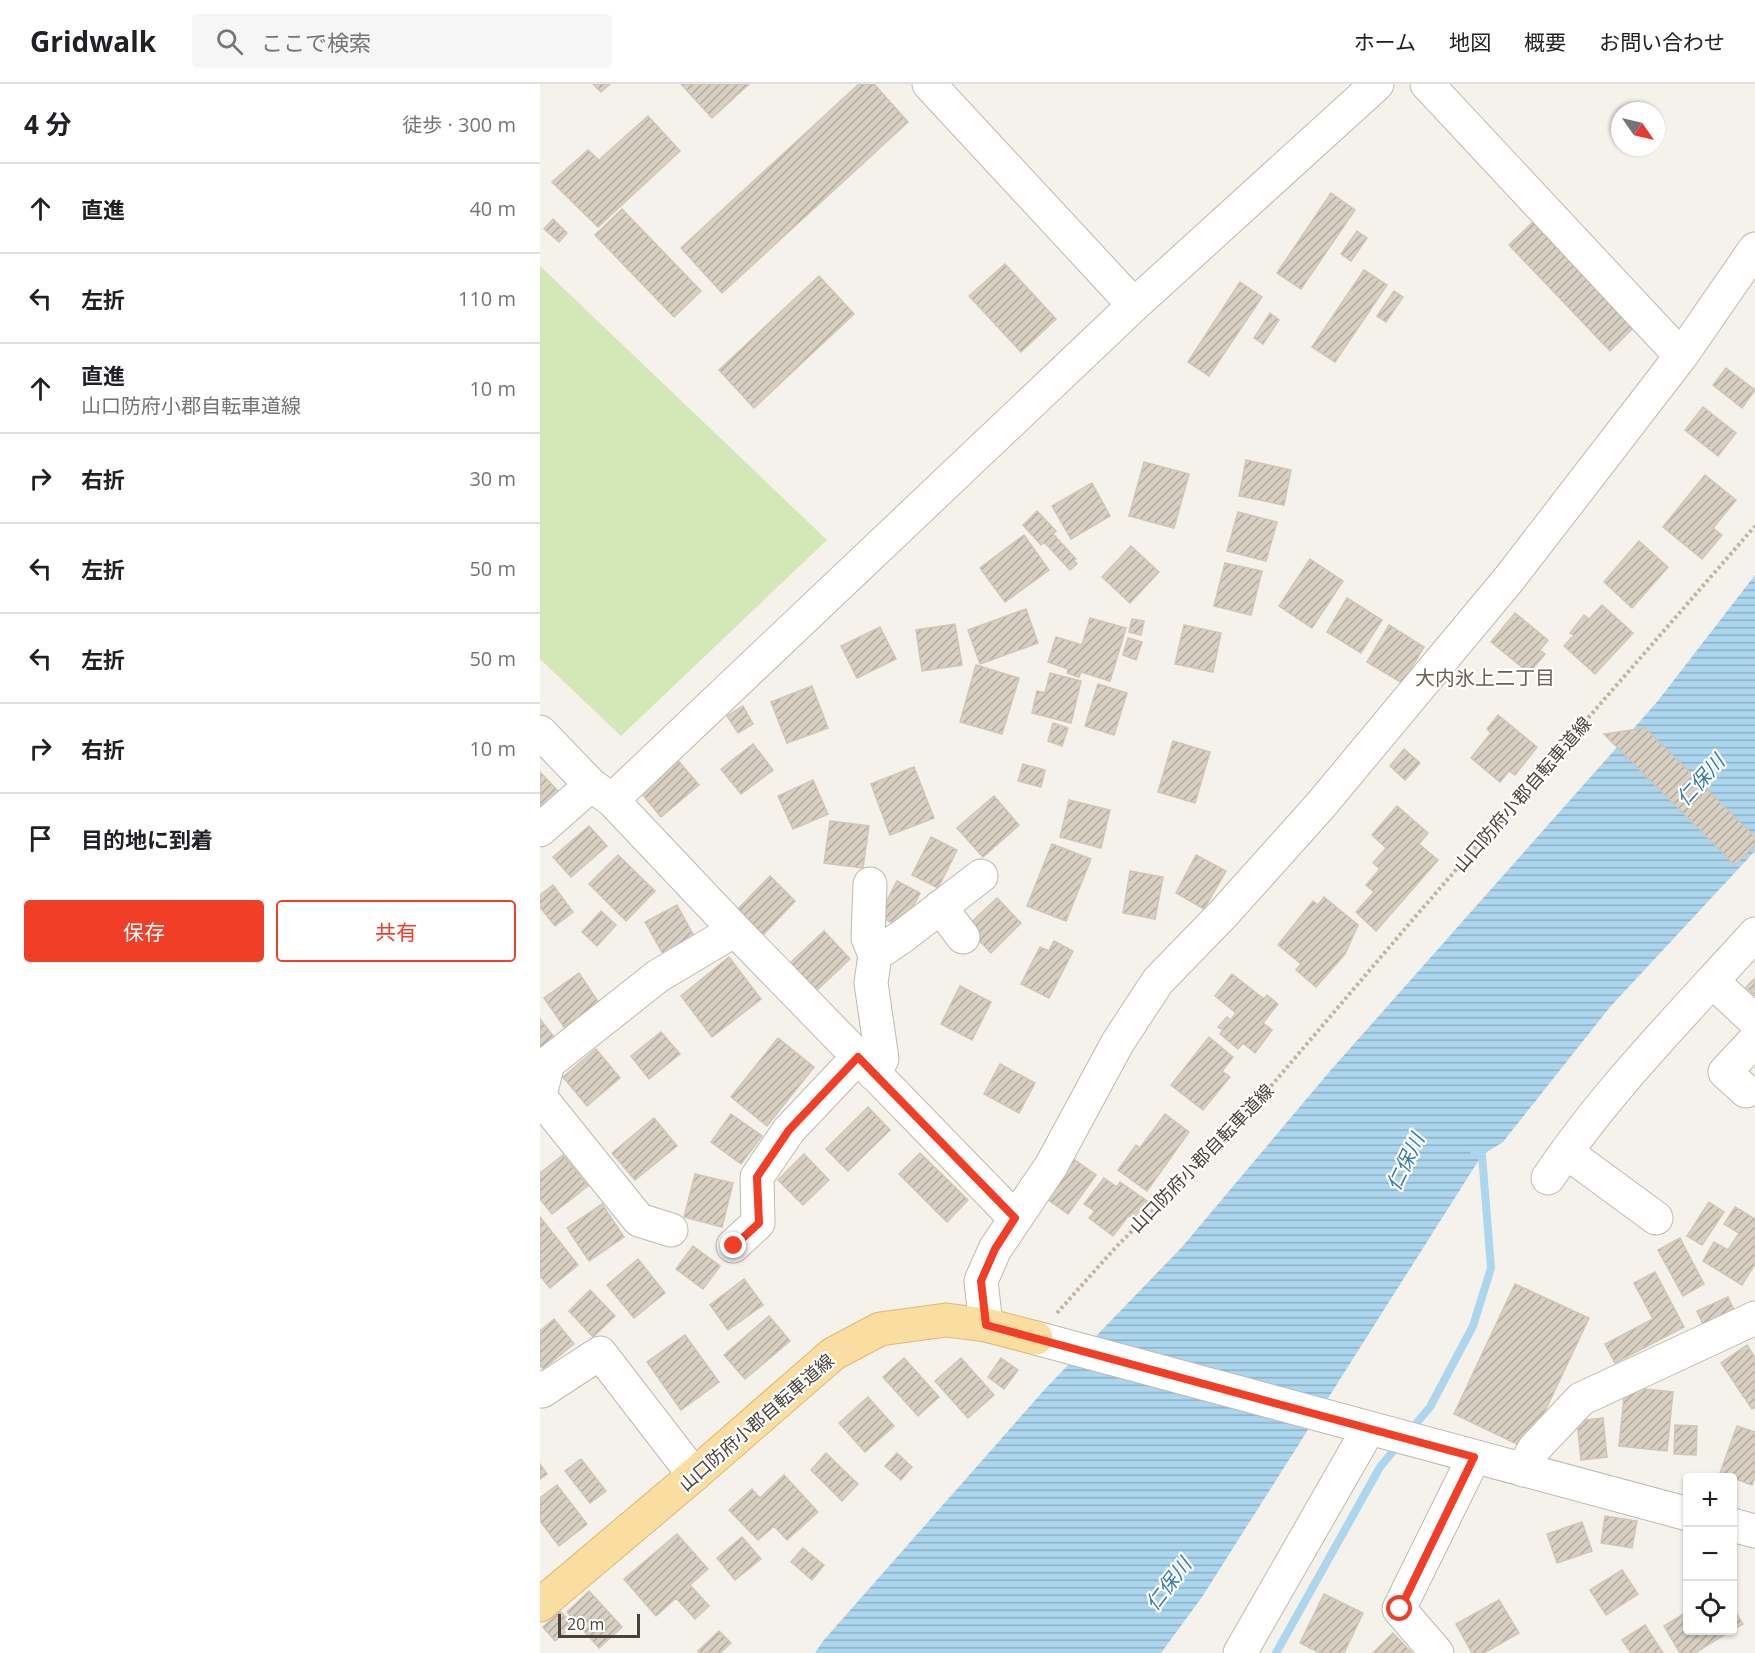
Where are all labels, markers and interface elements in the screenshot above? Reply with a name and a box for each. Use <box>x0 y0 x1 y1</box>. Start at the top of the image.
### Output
search box <box>192 14 612 68</box>
text: Gridwalk <box>30 22 156 60</box>
icon: search <box>213 25 246 58</box>
text: ここで検索 <box>261 27 371 57</box>
text: ホーム <box>1354 28 1416 56</box>
text: 地図 <box>1449 28 1491 56</box>
text: 概要 <box>1524 28 1566 56</box>
text: お問い合わせ <box>1599 28 1725 56</box>
north arrow <box>1611 102 1665 156</box>
text: 4 分 <box>24 106 72 142</box>
text: 徒歩 · 300 m <box>402 111 516 138</box>
icon: ahead <box>24 192 57 225</box>
text: 直進 <box>81 194 125 224</box>
text: 40 m <box>469 195 516 222</box>
icon: left <box>24 282 57 315</box>
text: 左折 <box>81 284 125 314</box>
text: 110 m <box>458 285 516 312</box>
text: 直進 <box>81 360 125 390</box>
icon: ahead <box>24 372 57 405</box>
text: 10 m <box>469 375 516 402</box>
text: 山口防府小郡自転車道線 <box>81 392 301 419</box>
icon: right <box>24 462 57 495</box>
text: 右折 <box>81 464 125 494</box>
text: 30 m <box>469 465 516 492</box>
icon: left <box>24 552 57 585</box>
text: 左折 <box>81 554 125 584</box>
text: 50 m <box>469 555 516 582</box>
icon: left <box>24 642 57 675</box>
text: 左折 <box>81 644 125 674</box>
text: 50 m <box>469 645 516 672</box>
district label: 大内氷上二丁目 <box>1415 664 1555 691</box>
street label: 山口防府小郡自転車道線 <box>1448 711 1596 877</box>
icon: right <box>24 732 57 765</box>
text: 右折 <box>81 734 125 764</box>
text: 10 m <box>469 735 516 762</box>
water label: 仁保川 <box>1670 747 1731 811</box>
icon: arrive <box>24 822 57 855</box>
text: 目的地に到着 <box>81 824 213 854</box>
button: 保存 <box>24 900 264 962</box>
button: 共有 <box>276 900 516 962</box>
street label: 山口防府小郡自転車道線 <box>1124 1078 1278 1238</box>
water label: 仁保川 <box>1380 1127 1431 1195</box>
route end <box>720 1232 746 1258</box>
street label: 山口防府小郡自転車道線 <box>673 1348 839 1496</box>
map controls <box>1683 1473 1737 1635</box>
button: + <box>1683 1473 1737 1527</box>
button: − <box>1683 1527 1737 1581</box>
water label: 仁保川 <box>1139 1550 1198 1616</box>
button: locate <box>1683 1581 1737 1635</box>
route start <box>1386 1595 1412 1621</box>
scale bar <box>558 1611 640 1638</box>
text: 20 m <box>567 1613 604 1635</box>

